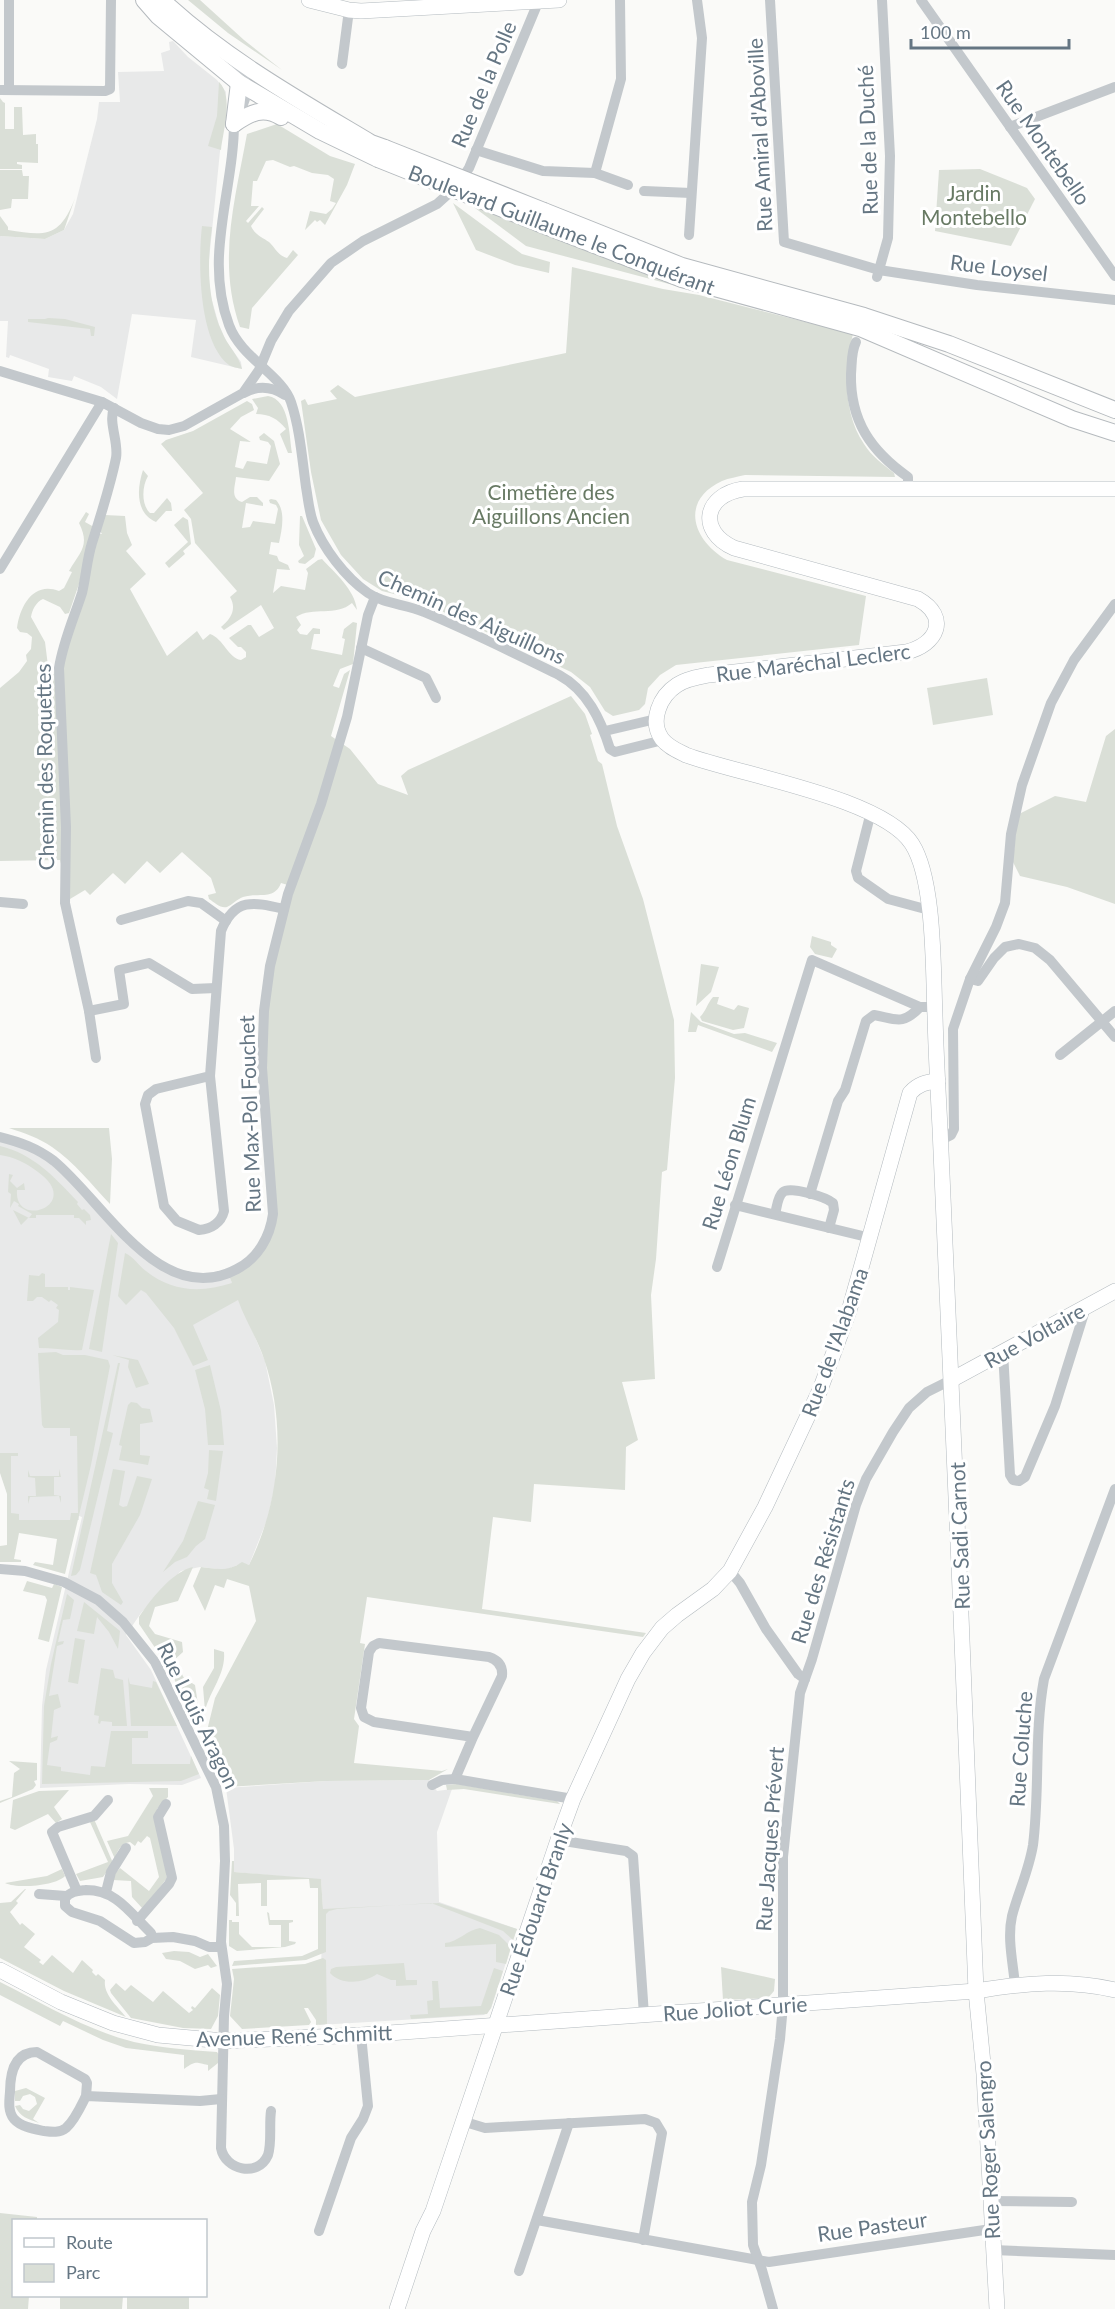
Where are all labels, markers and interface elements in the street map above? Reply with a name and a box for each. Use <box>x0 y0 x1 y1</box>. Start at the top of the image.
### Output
scale bar <box>911 12 1068 50</box>
street label: Rue de la Polle <box>445 17 521 151</box>
text: 100 m <box>920 21 971 43</box>
street label: Rue Amiral d'Aboville <box>741 37 777 233</box>
street label: Rue de la Duché <box>852 64 882 216</box>
street label: Rue Montebello <box>992 75 1096 209</box>
street label: Boulevard Guillaume le Conquérant <box>405 159 719 299</box>
park label: Jardin Montebello <box>921 180 1027 229</box>
street label: Rue Loysel <box>949 249 1049 285</box>
park label: Cimetière des Aiguillons Ancien <box>472 479 630 528</box>
street label: Chemin des Aiguillons <box>374 563 570 669</box>
street label: Rue Maréchal Leclerc <box>714 638 912 686</box>
street label: Chemin des Roquettes <box>30 663 58 871</box>
street label: Rue Max-Pol Fouchet <box>233 1014 265 1213</box>
street label: Rue Léon Blum <box>696 1093 760 1233</box>
street label: Rue de l'Alabama <box>795 1264 873 1420</box>
street label: Rue Voltaire <box>979 1297 1089 1373</box>
street label: Rue Sadi Carnot <box>944 1461 974 1610</box>
street label: Rue des Résistants <box>785 1475 859 1647</box>
street label: Rue Louis Aragon <box>153 1638 245 1792</box>
street label: Rue Coluche <box>1003 1690 1037 1808</box>
street label: Rue Jacques Prévert <box>750 1745 788 1932</box>
street label: Rue Édouard Branly <box>494 1819 576 1999</box>
street label: Rue Joliot Curie <box>662 1990 808 2026</box>
street label: Avenue René Schmitt <box>195 2019 393 2051</box>
street label: Rue Roger Salengro <box>970 2060 1004 2240</box>
street label: Rue Pasteur <box>815 2206 929 2246</box>
legend <box>12 2219 207 2297</box>
text: Route <box>66 2231 113 2253</box>
text: Parc <box>66 2261 101 2283</box>

